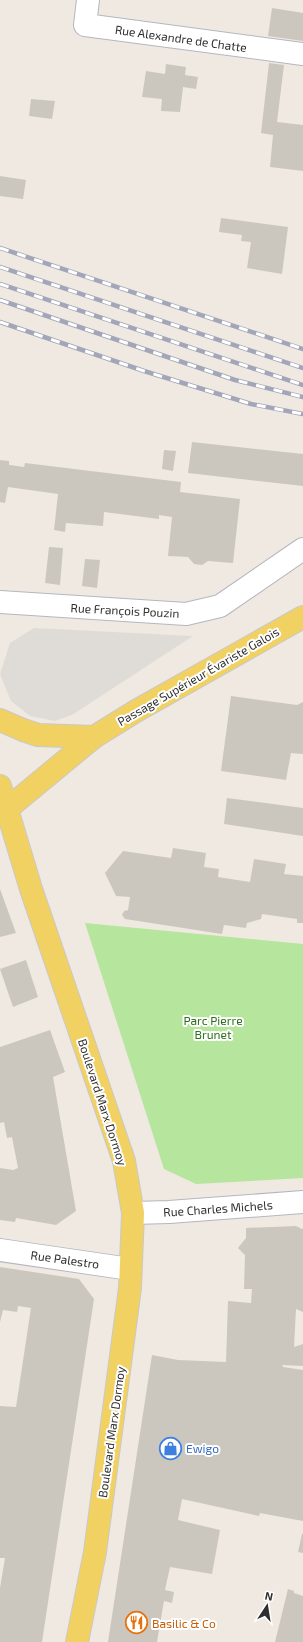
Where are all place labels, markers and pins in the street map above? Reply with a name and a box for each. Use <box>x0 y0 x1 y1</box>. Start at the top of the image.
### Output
shop icon: Ewigo <box>158 1435 184 1461</box>
place label: Ewigo <box>186 1441 219 1455</box>
restaurant icon: Basilic & Co <box>123 1610 149 1636</box>
place label: Basilic & Co <box>152 1616 216 1630</box>

